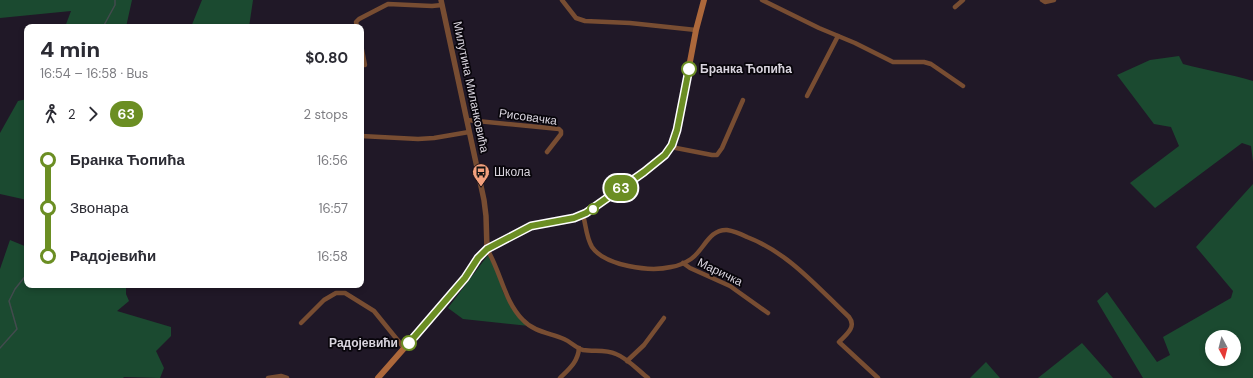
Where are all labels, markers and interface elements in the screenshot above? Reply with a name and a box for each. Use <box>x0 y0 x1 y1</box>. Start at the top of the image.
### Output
street label: Милутина Миланковића <box>449 20 493 154</box>
text: 4 min <box>40 35 100 64</box>
text: $0.80 <box>305 48 348 68</box>
marker: Бранка Ћопића <box>681 61 697 77</box>
place label: Бранка Ћопића <box>700 61 792 77</box>
text: 16:54 – 16:58 · Bus <box>40 65 148 82</box>
icon: walk <box>40 103 62 125</box>
icon: forward <box>82 103 104 125</box>
text: 63 <box>118 105 135 123</box>
street label: Рисовачка <box>498 105 558 129</box>
text: 2 <box>68 106 76 123</box>
text: 2 stops <box>304 106 348 123</box>
text: Бранка Ћопића <box>70 150 185 170</box>
text: 16:56 <box>317 152 348 169</box>
bus stop icon: Школа <box>471 162 491 187</box>
place label: Школа <box>494 164 531 180</box>
line badge: 63 <box>603 175 639 201</box>
text: 63 <box>612 179 630 197</box>
text: Звонара <box>70 198 129 218</box>
text: 16:57 <box>319 200 348 217</box>
unlabelled marker <box>587 203 599 215</box>
text: Радојевићи <box>70 246 156 266</box>
text: 16:58 <box>317 248 348 265</box>
street label: Маричка <box>695 254 746 290</box>
north arrow <box>1205 330 1241 366</box>
map controls <box>1205 330 1241 366</box>
place label: Радојевићи <box>329 335 398 351</box>
marker: Радојевићи <box>401 335 417 351</box>

